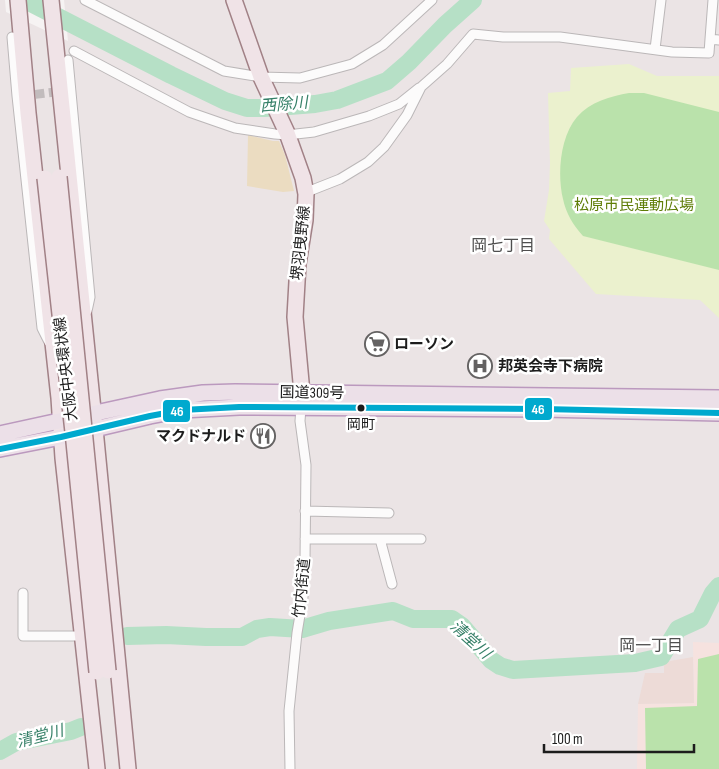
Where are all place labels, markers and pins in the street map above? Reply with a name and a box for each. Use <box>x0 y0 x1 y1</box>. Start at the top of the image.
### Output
supermarket icon: ローソン <box>364 331 390 357</box>
place label: ローソン <box>394 335 454 354</box>
hospital icon: 邦英会寺下病院 <box>467 353 493 379</box>
place label: 邦英会寺下病院 <box>498 357 603 376</box>
marker: 岡町 <box>356 403 366 413</box>
place label: 岡町 <box>347 416 375 433</box>
restaurant icon: マクドナルド <box>250 423 276 449</box>
place label: マクドナルド <box>156 427 246 446</box>

